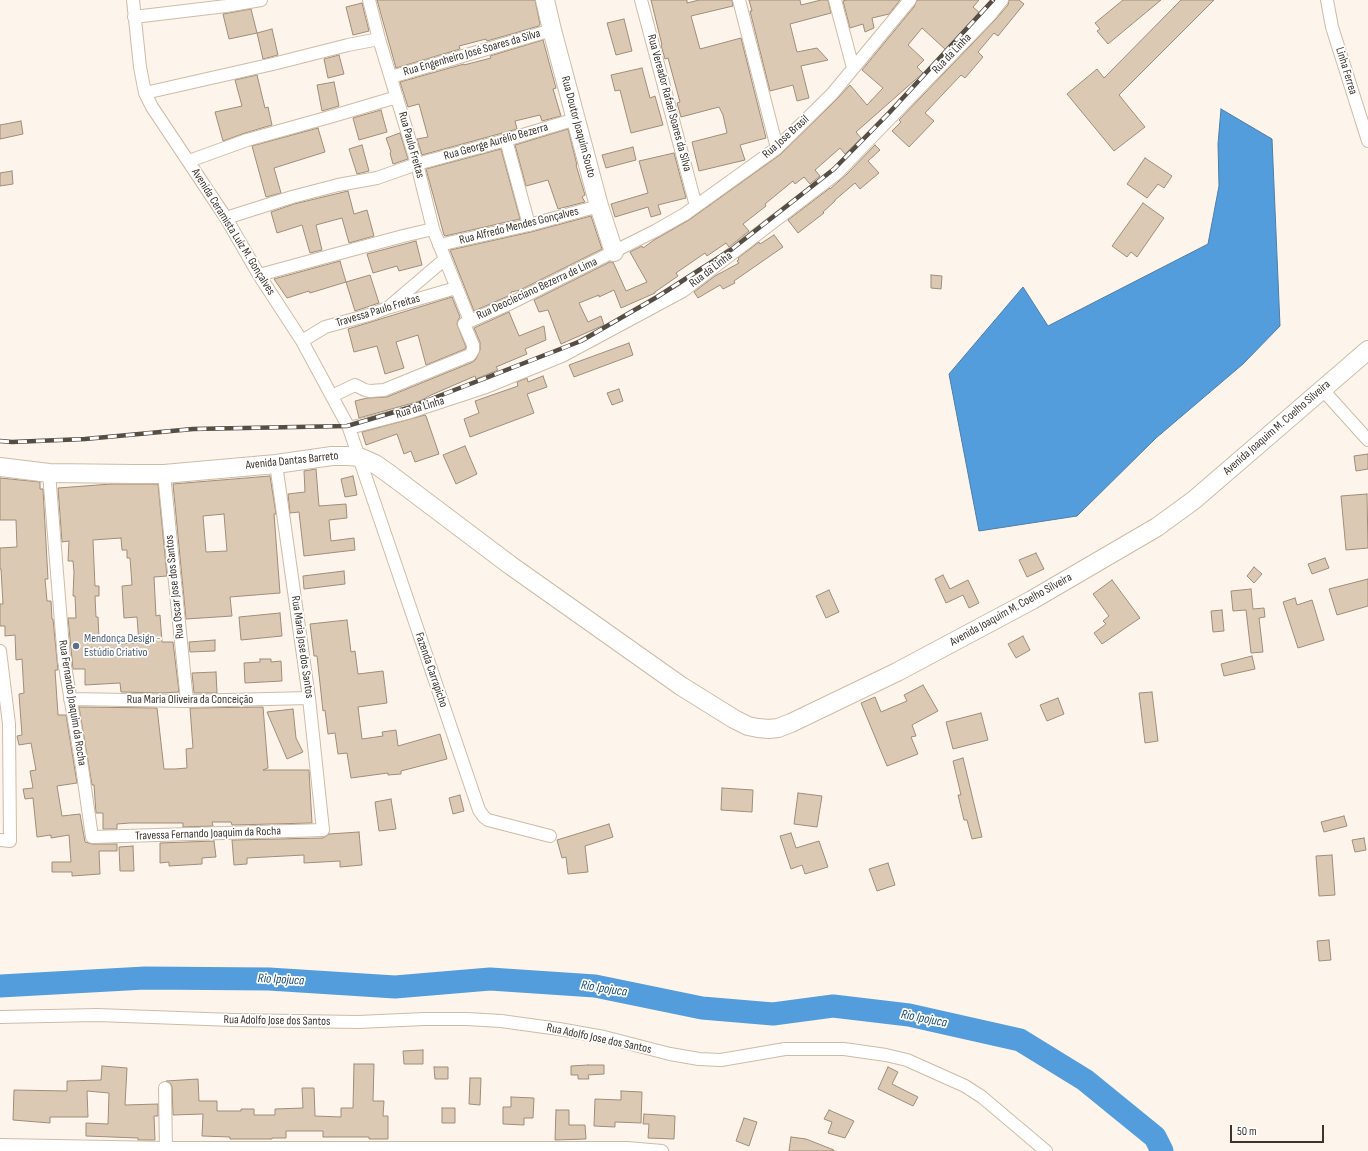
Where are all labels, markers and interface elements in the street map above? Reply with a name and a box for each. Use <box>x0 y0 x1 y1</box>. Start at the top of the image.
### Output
street label: Rua Engenheiro José Soares da Silva <box>402 27 542 79</box>
street label: Rua da Linha <box>929 31 975 77</box>
street label: Rua Vereador Rafael Soares da Silva <box>644 33 694 173</box>
street label: Linha Ferrea <box>1332 46 1360 96</box>
street label: Rua Doutor Joaquim Souto <box>558 75 598 179</box>
street label: Rua Paulo Freitas <box>395 110 427 180</box>
street label: Rua Jose Brasil <box>760 112 812 162</box>
street label: Rua George Aurélio Bezerra <box>442 120 550 164</box>
street label: Avenida Ceramista Luiz M. Gonçalves <box>188 166 278 298</box>
street label: Rua Alfredo Mendes Gonçalves <box>458 204 580 248</box>
street label: Rua da Linha <box>687 249 735 291</box>
street label: Rua Deocleciano Bezerra de Lima <box>474 255 600 323</box>
street label: Travessa Paulo Freitas <box>334 291 422 331</box>
street label: Avenida Joaquim M. Coelho Silveira <box>1220 378 1334 478</box>
street label: Rua da Linha <box>394 394 446 422</box>
street label: Avenida Dantas Barreto <box>245 449 339 473</box>
street label: Rua Oscar Jose dos Santos <box>162 534 188 640</box>
street label: Avenida Joaquim M. Coelho Silveira <box>947 570 1075 650</box>
street label: Rua Maria Jose dos Santos <box>288 595 316 699</box>
street label: Fazenda Carrapicho <box>411 631 451 709</box>
place label: Mendonça Design - Estúdio Criativo <box>84 632 161 660</box>
street label: Rua Fernando Joaquim da Rocha <box>55 639 89 767</box>
marker: Mendonça Design - Estúdio Criativo <box>71 641 81 651</box>
street label: Rua Maria Oliveira da Conceição <box>127 693 253 707</box>
street label: Travessa Fernando Joaquim da Rocha <box>135 824 281 844</box>
water label: Rio Ipojuca <box>257 971 305 989</box>
water label: Rio Ipojuca <box>580 978 628 1000</box>
water label: Rio Ipojuca <box>900 1007 948 1031</box>
street label: Rua Adolfo Jose dos Santos <box>223 1013 331 1029</box>
street label: Rua Adolfo Jose dos Santos <box>545 1021 653 1057</box>
scale bar <box>1232 1117 1326 1143</box>
text: 50 m <box>1237 1124 1257 1139</box>

